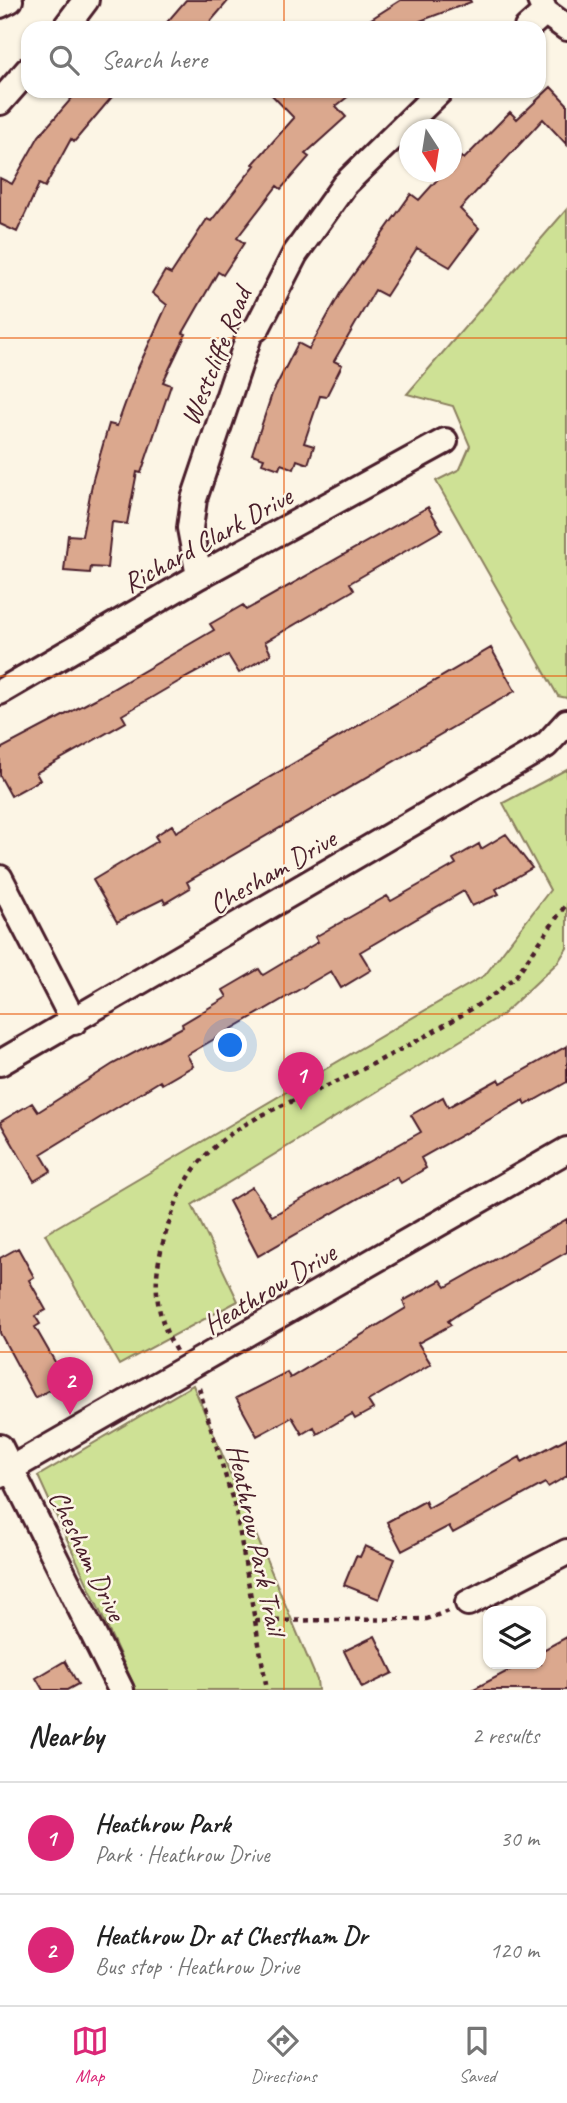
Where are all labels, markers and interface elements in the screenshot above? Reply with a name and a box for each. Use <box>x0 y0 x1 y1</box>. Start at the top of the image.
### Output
search box <box>21 21 546 98</box>
icon: search <box>45 41 83 79</box>
text: Search here <box>101 43 207 76</box>
north arrow <box>399 119 462 182</box>
street label: Westcliffe Road <box>172 278 260 430</box>
street label: Richard Clark Drive <box>116 478 300 600</box>
street label: Chesham Drive <box>202 820 344 922</box>
your location <box>213 1028 247 1062</box>
pin: 1 <box>278 1052 324 1110</box>
street label: Heathrow Drive <box>196 1234 344 1342</box>
pin: 2 <box>47 1357 93 1415</box>
street label: Heathrow Park Trail <box>219 1441 295 1642</box>
street label: Chesham Drive <box>41 1484 135 1628</box>
map controls <box>483 1606 546 1669</box>
button: layers <box>483 1606 546 1669</box>
text: Nearby <box>28 1717 104 1755</box>
text: 2 results <box>472 1721 539 1750</box>
text: Heathrow Park <box>95 1807 230 1840</box>
text: 1 <box>46 1824 56 1853</box>
text: 30 m <box>500 1824 539 1853</box>
text: Park · Heathrow Drive <box>95 1840 269 1869</box>
text: Heathrow Dr at Chestham Dr <box>95 1919 367 1952</box>
text: 2 <box>46 1936 56 1965</box>
text: 120 m <box>490 1936 539 1965</box>
text: Bus stop · Heathrow Drive <box>95 1952 299 1981</box>
tab: Map <box>71 2022 109 2088</box>
tab: Directions <box>250 2022 317 2088</box>
tab: Saved <box>458 2022 496 2088</box>

